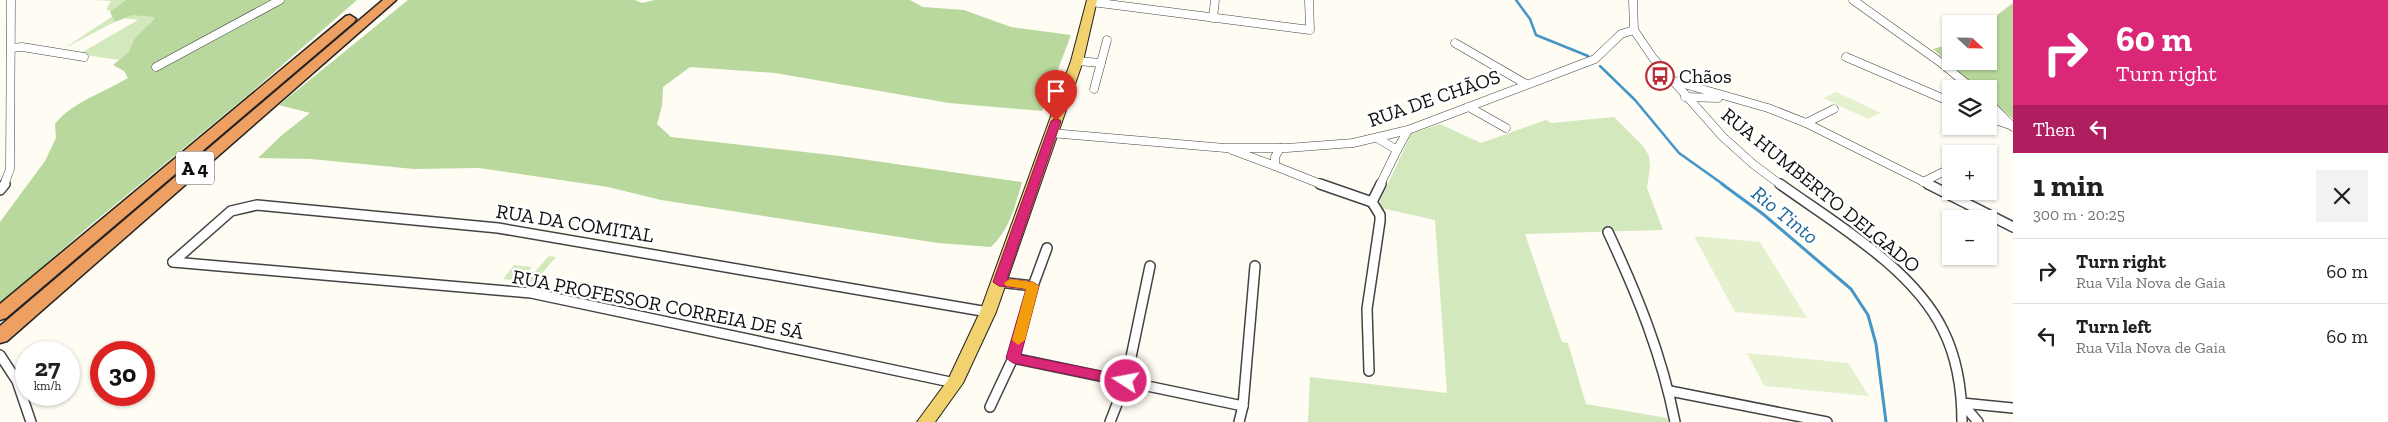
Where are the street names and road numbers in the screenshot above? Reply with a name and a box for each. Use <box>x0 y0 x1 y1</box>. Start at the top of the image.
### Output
street label: RUA DE CHÃOS <box>1365 64 1503 132</box>
street label: RUA HUMBERTO DELGADO <box>1717 102 1925 278</box>
road number: A 4 <box>176 152 214 184</box>
street label: RUA DA COMITAL <box>494 199 656 247</box>
street label: RUA PROFESSOR CORREIA DE SÁ <box>510 264 807 344</box>

